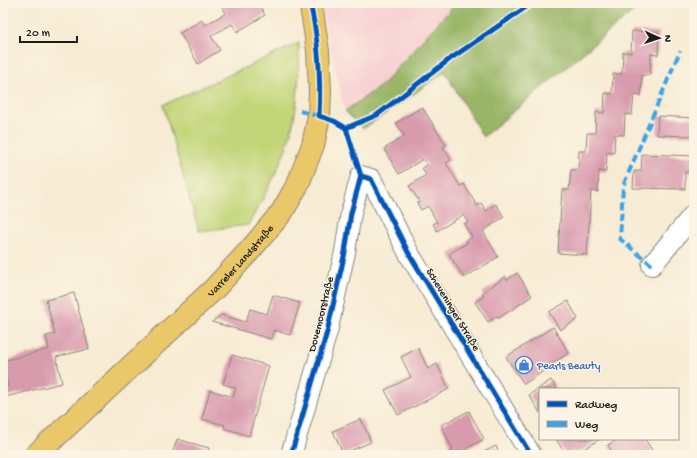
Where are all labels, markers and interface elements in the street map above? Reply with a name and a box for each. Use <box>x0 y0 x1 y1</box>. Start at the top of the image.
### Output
scale bar <box>20 18 77 44</box>
north arrow <box>639 18 679 58</box>
text: 20 m <box>26 27 51 41</box>
text: N <box>661 35 673 42</box>
street label: Varreler Landstraße <box>205 223 277 301</box>
street label: Scheveninger Straße <box>423 267 482 354</box>
street label: Dovemoorstraße <box>307 275 337 354</box>
shop icon: Pearls Beauty <box>514 355 534 375</box>
place label: Pearls Beauty <box>536 361 601 373</box>
legend <box>539 388 679 440</box>
text: Radweg <box>575 399 617 413</box>
text: Weg <box>575 419 598 433</box>

